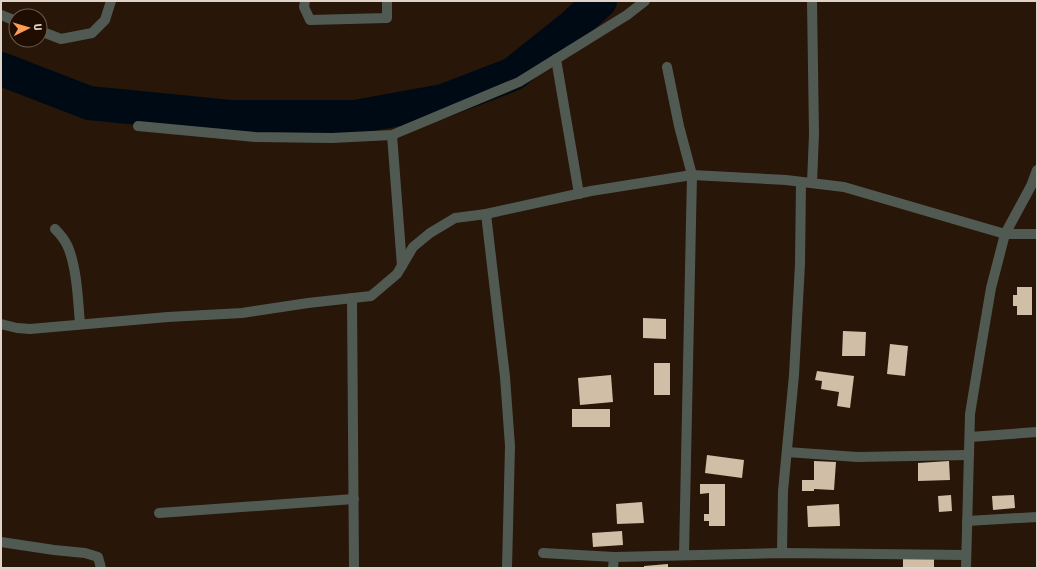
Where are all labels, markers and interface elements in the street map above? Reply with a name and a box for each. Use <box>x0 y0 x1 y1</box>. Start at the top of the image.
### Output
north arrow <box>8 8 48 48</box>
text: U <box>32 23 44 31</box>

